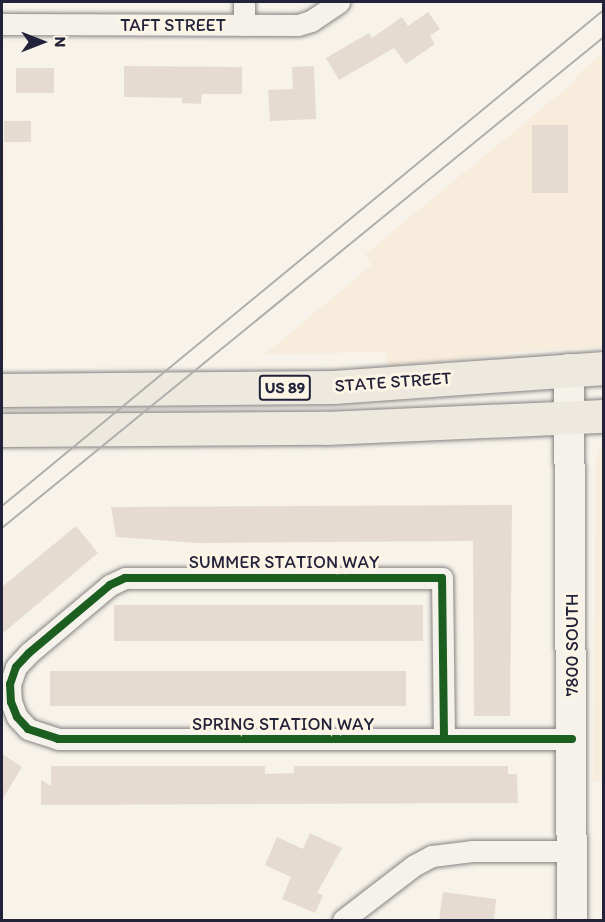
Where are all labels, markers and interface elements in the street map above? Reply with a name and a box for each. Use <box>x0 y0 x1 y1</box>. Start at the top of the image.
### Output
north arrow <box>12 12 72 72</box>
street label: TAFT STREET <box>120 14 226 36</box>
text: N <box>51 37 70 47</box>
street label: STATE STREET <box>334 367 452 397</box>
road number: US 89 <box>258 375 312 401</box>
street label: SUMMER STATION WAY <box>190 551 378 573</box>
street label: 7800 SOUTH <box>561 594 583 696</box>
street label: SPRING STATION WAY <box>193 713 373 735</box>

